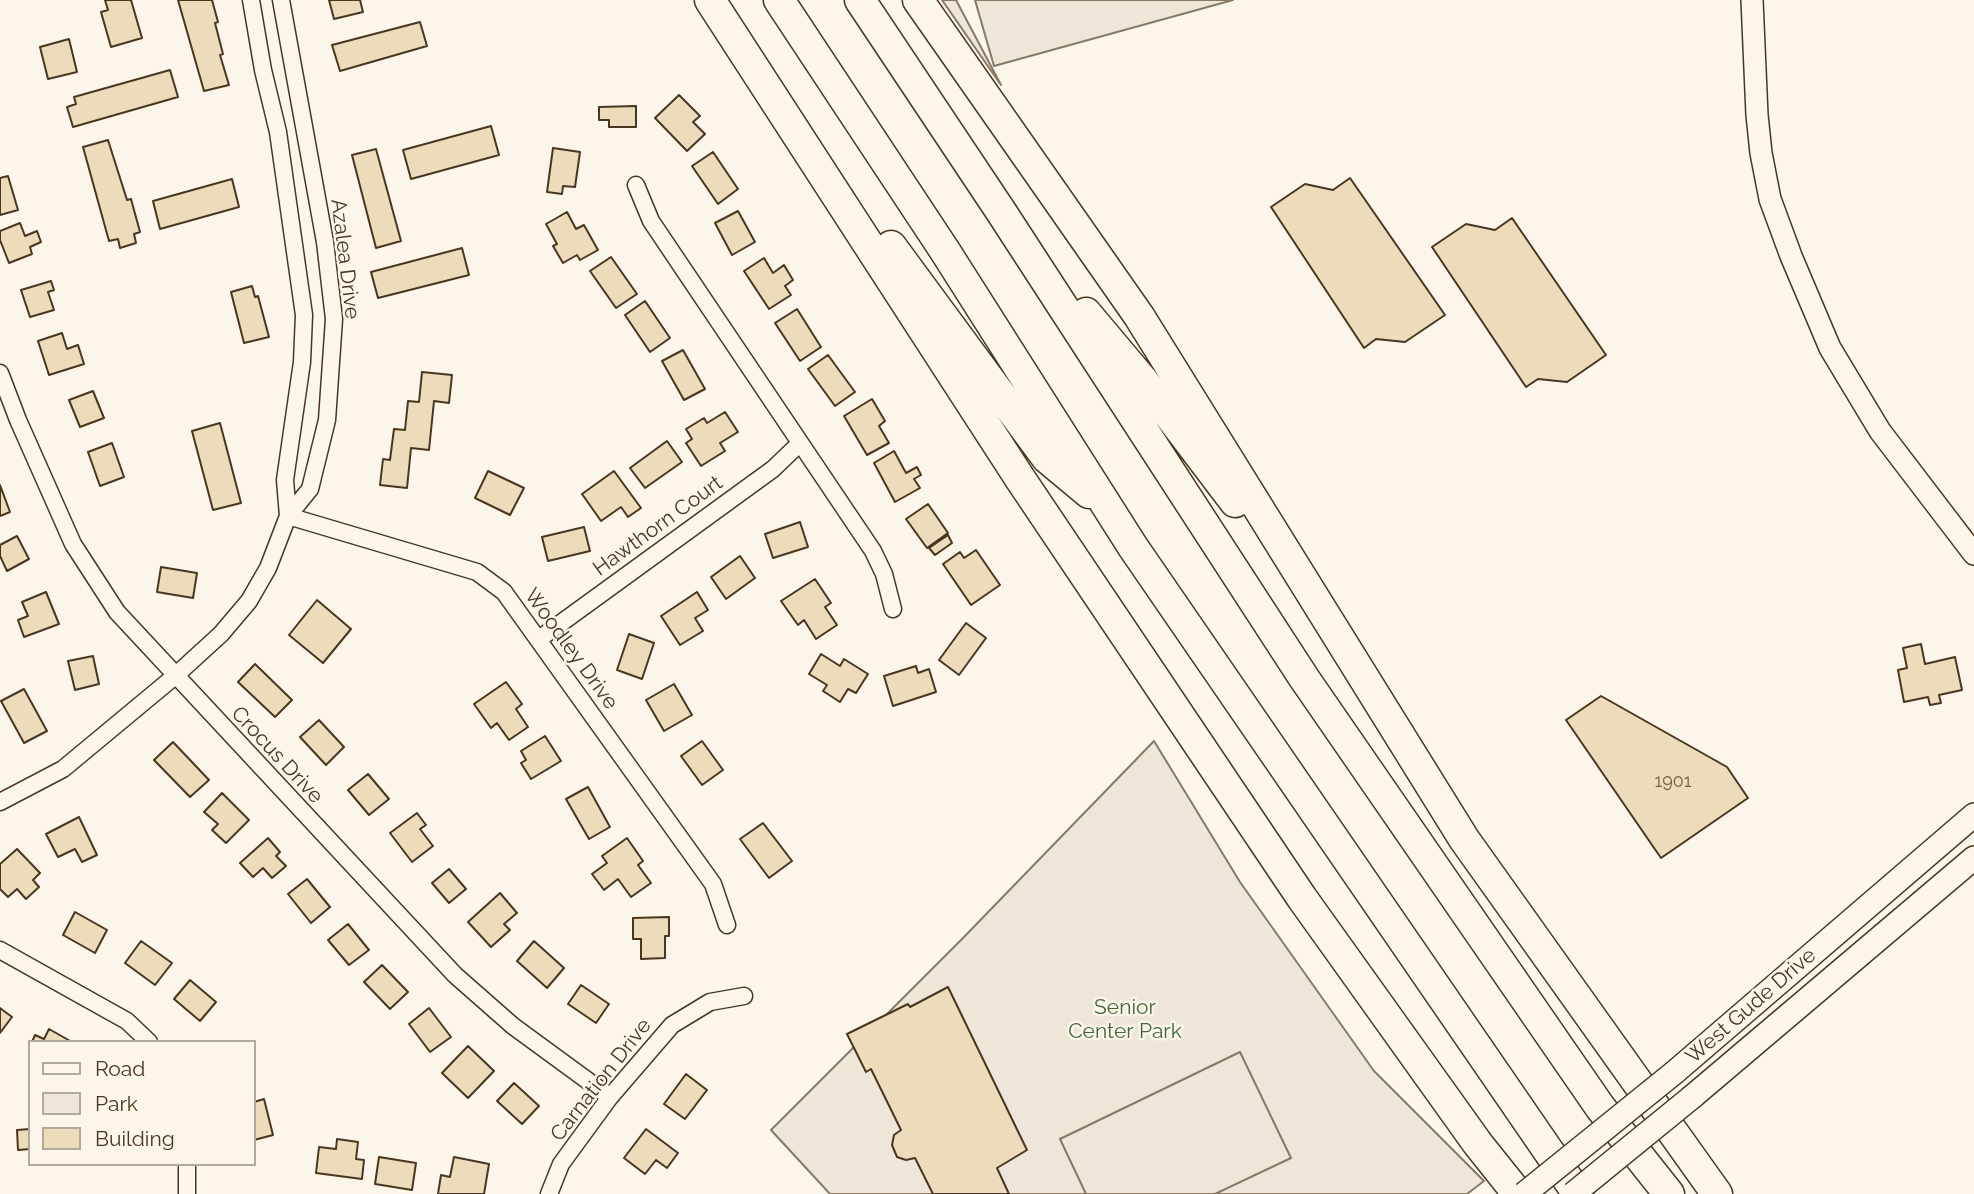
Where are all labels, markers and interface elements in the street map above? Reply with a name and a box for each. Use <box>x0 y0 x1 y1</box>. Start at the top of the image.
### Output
street label: Azalea Drive <box>325 197 365 321</box>
street label: Hawthorn Court <box>588 471 728 581</box>
street label: Woodley Drive <box>519 584 623 714</box>
street label: Crocus Drive <box>226 701 328 809</box>
house number: 1901 <box>1655 771 1691 793</box>
street label: West Gude Drive <box>1681 943 1821 1069</box>
park label: Senior Center Park <box>1068 995 1182 1045</box>
street label: Carnation Drive <box>545 1014 657 1146</box>
legend <box>28 1040 256 1166</box>
text: Road <box>95 1056 145 1081</box>
text: Park <box>95 1091 138 1116</box>
text: Building <box>95 1126 175 1151</box>

